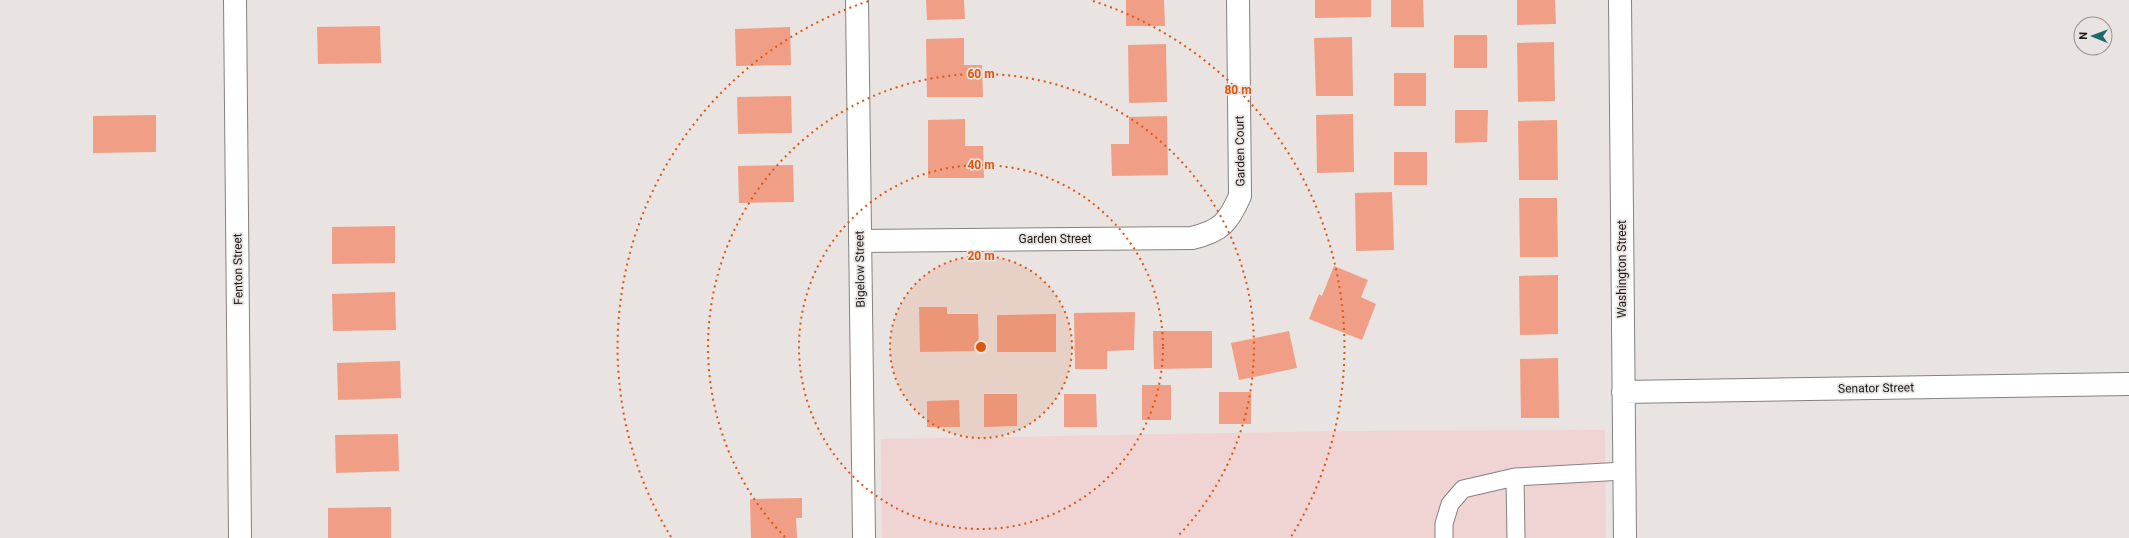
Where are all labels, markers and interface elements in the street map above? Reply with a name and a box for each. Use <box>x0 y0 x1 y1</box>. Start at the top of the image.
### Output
north arrow <box>2073 16 2113 56</box>
text: N <box>2077 32 2090 40</box>
text: 60 m <box>967 67 995 81</box>
text: 80 m <box>1224 83 1252 97</box>
street label: Garden Court <box>1232 115 1248 187</box>
text: 40 m <box>967 158 995 172</box>
street label: Washington Street <box>1615 220 1629 318</box>
street label: Bigelow Street <box>852 230 868 308</box>
street label: Garden Street <box>1018 232 1092 246</box>
street label: Fenton Street <box>230 233 246 305</box>
text: 20 m <box>967 249 995 263</box>
centre of rings <box>974 340 988 354</box>
street label: Senator Street <box>1838 380 1914 396</box>

